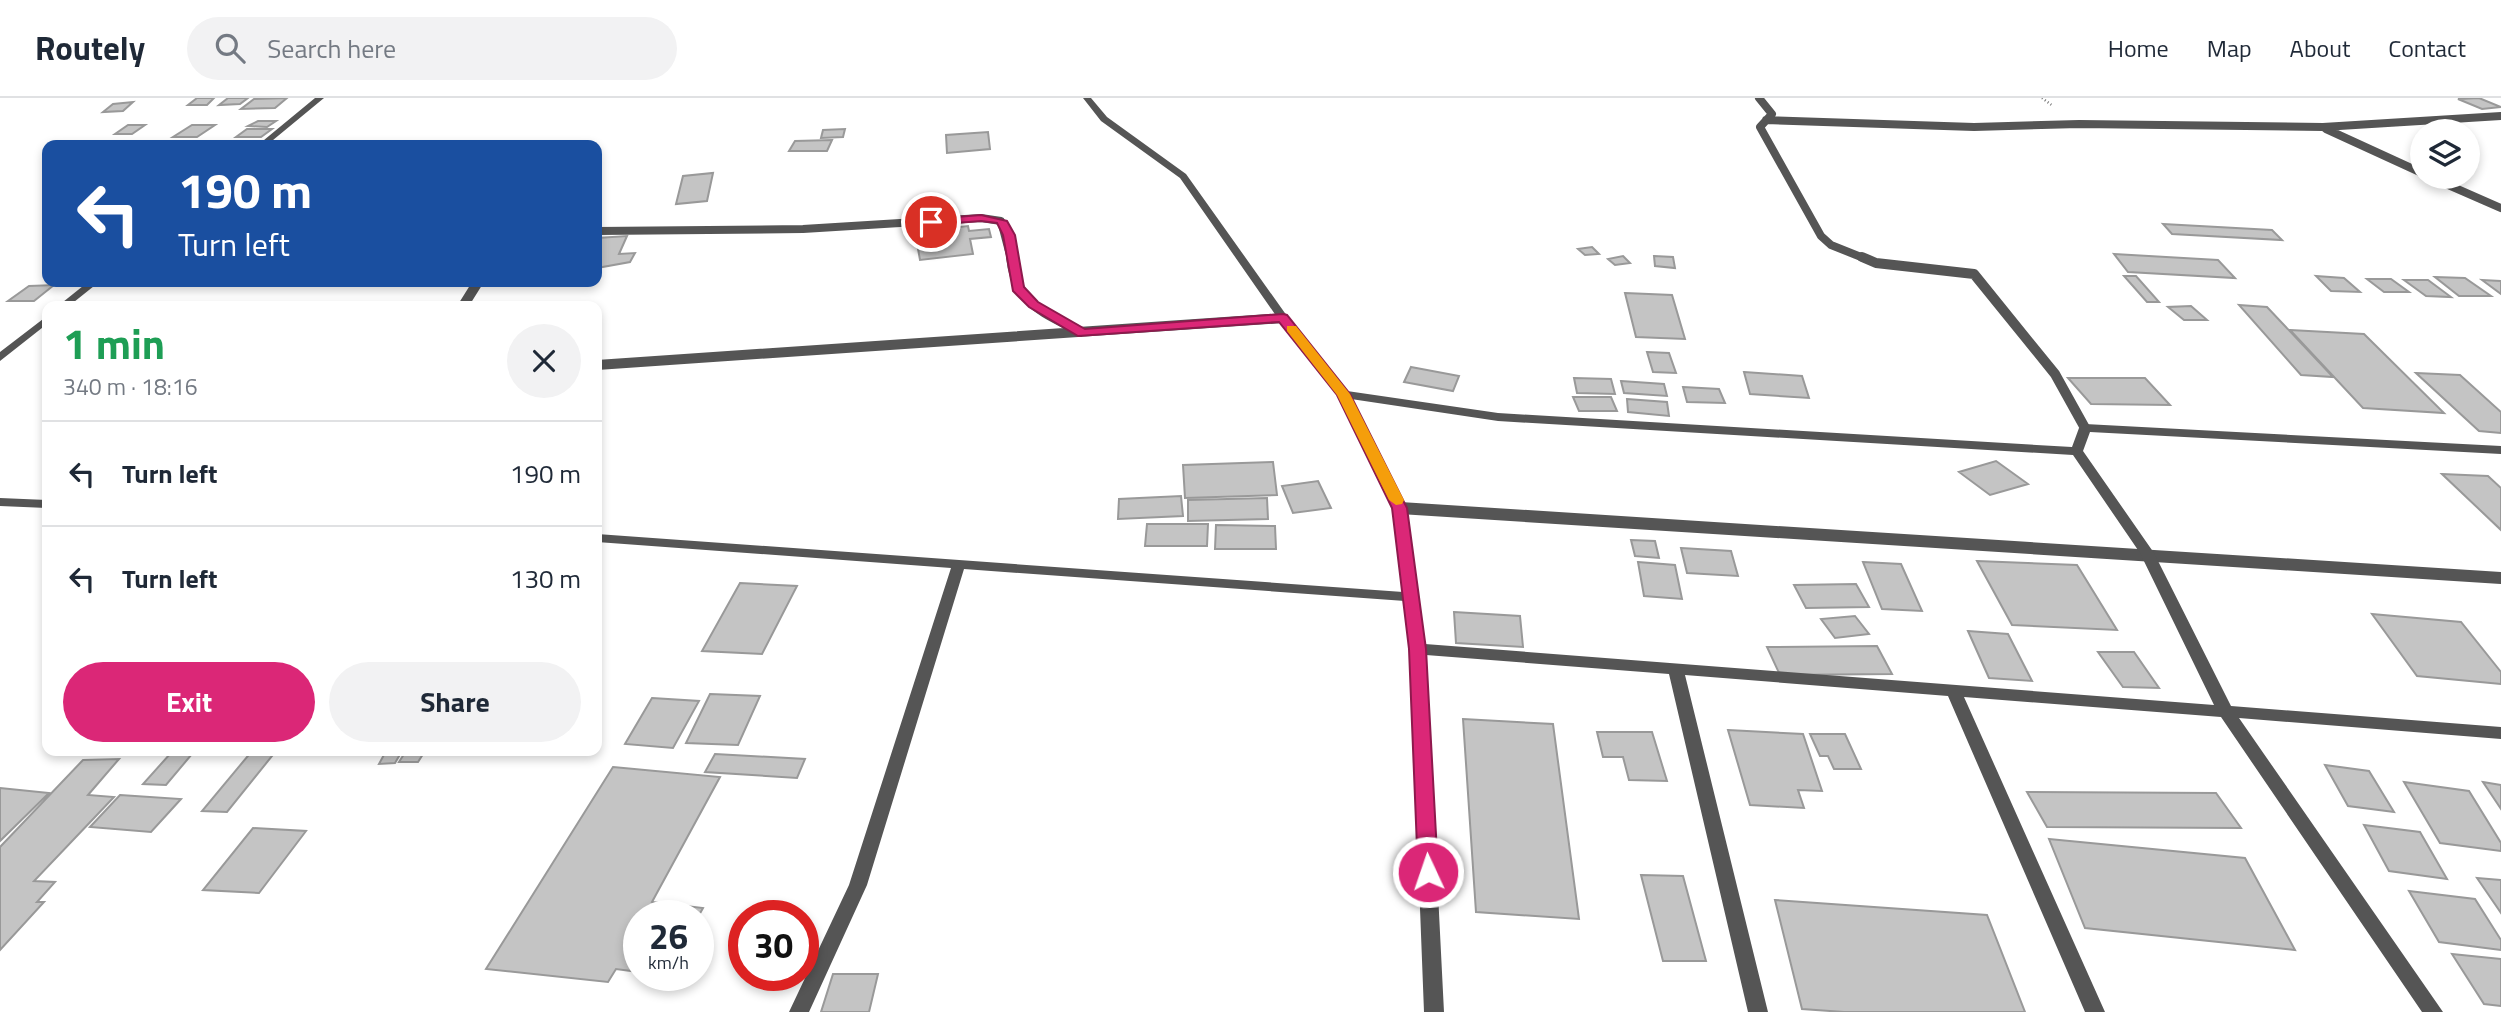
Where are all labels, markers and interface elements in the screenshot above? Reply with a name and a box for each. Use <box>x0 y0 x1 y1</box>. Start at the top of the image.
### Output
search box <box>187 17 677 80</box>
text: Routely <box>35 23 145 73</box>
icon: search <box>211 29 249 67</box>
text: Search here <box>267 29 396 68</box>
text: Home <box>2108 30 2169 66</box>
text: Map <box>2207 30 2252 66</box>
text: About <box>2290 30 2350 66</box>
text: Contact <box>2388 30 2466 66</box>
map controls <box>2410 119 2480 189</box>
button: layers <box>2410 119 2480 189</box>
text: 190 m <box>178 152 312 227</box>
icon: left <box>63 168 154 259</box>
pin <box>901 192 961 252</box>
icon: arrive <box>912 203 950 241</box>
text: Turn left <box>178 220 290 268</box>
text: 1 min <box>63 311 165 375</box>
button: close <box>507 324 581 398</box>
text: 340 m · 18:16 <box>63 369 198 404</box>
text: Turn left <box>122 454 217 493</box>
text: 190 m <box>510 454 581 493</box>
icon: left <box>63 455 101 493</box>
text: Turn left <box>122 559 217 598</box>
text: 130 m <box>510 559 581 598</box>
icon: left <box>63 560 101 598</box>
button: Exit <box>63 662 315 742</box>
button: Share <box>329 662 581 742</box>
position arrow <box>1391 835 1465 909</box>
speed limit sign: 30 <box>728 900 819 991</box>
text: 26 <box>649 909 688 963</box>
text: km/h <box>648 949 689 976</box>

